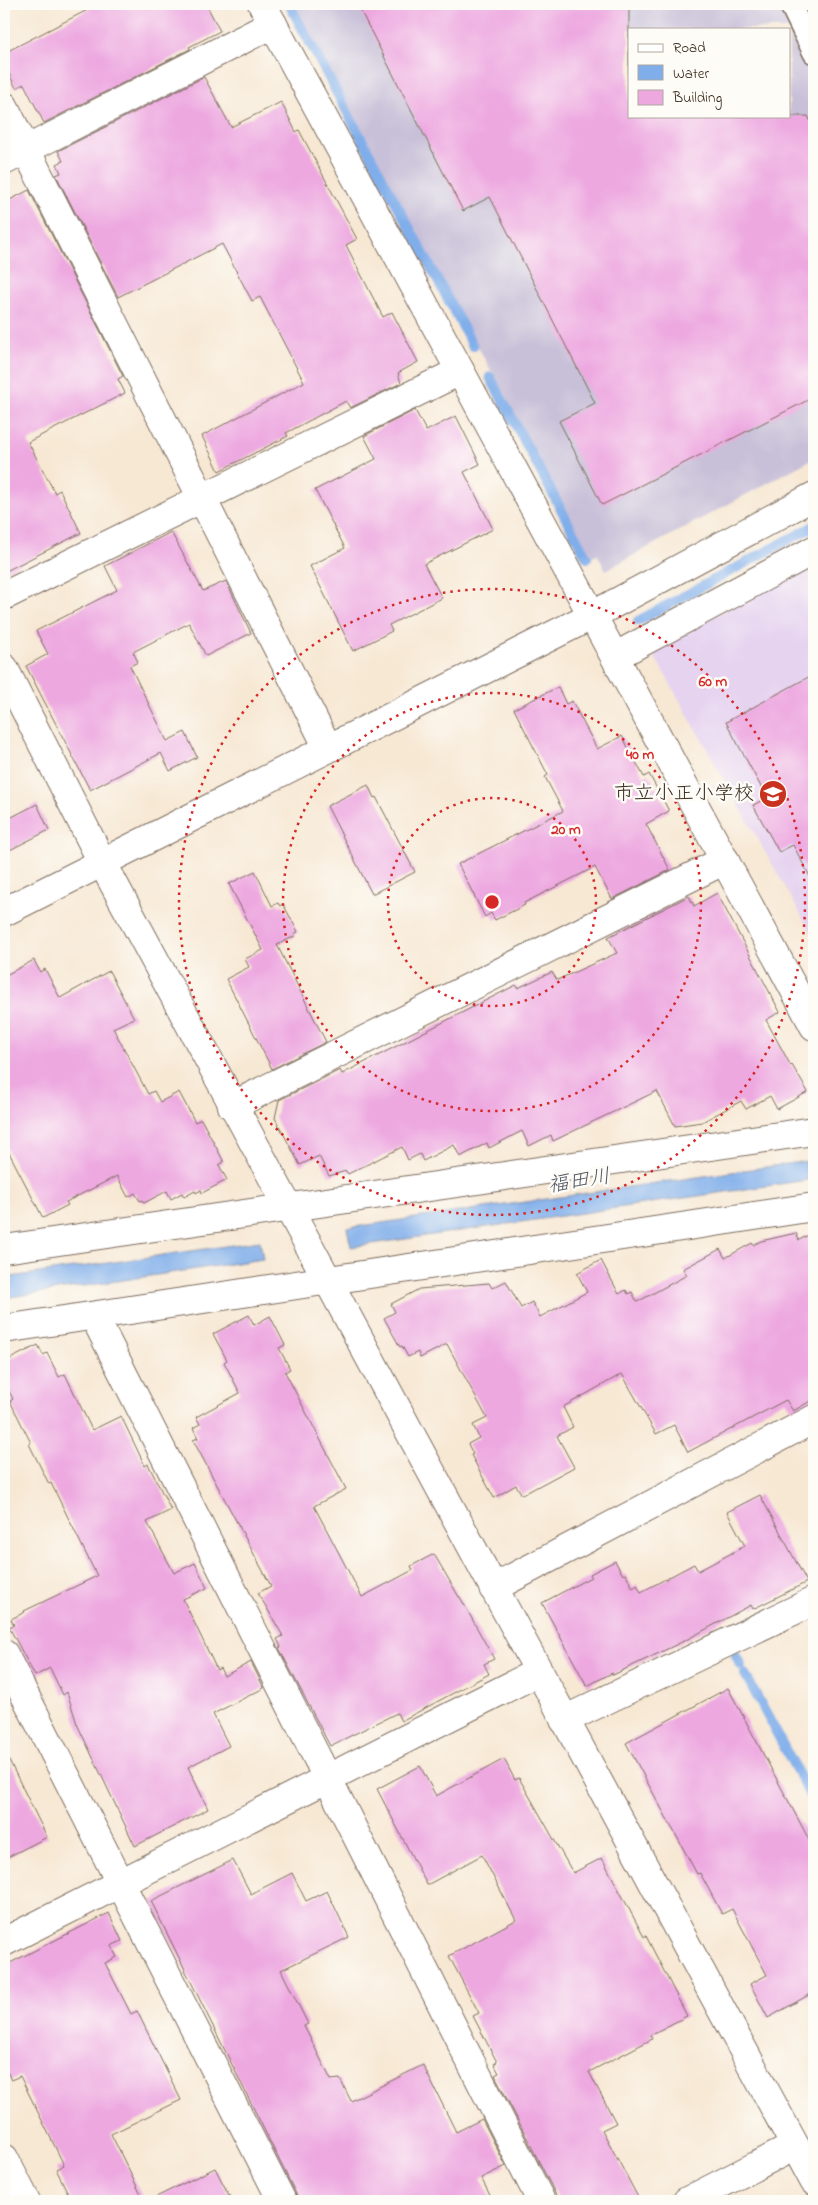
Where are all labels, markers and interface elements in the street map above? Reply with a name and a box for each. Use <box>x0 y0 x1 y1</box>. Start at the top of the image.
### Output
legend <box>628 28 790 118</box>
text: Road <box>673 37 706 59</box>
text: Water <box>673 63 709 85</box>
text: Building <box>672 87 722 110</box>
text: 60 m <box>698 671 728 693</box>
text: 40 m <box>625 744 654 766</box>
school or university icon: 市立小正小学校 <box>758 779 788 809</box>
place label: 市立小正小学校 <box>614 780 754 809</box>
text: 20 m <box>550 819 581 841</box>
centre of rings <box>483 893 501 911</box>
water label: 福田川 <box>546 1162 612 1202</box>

